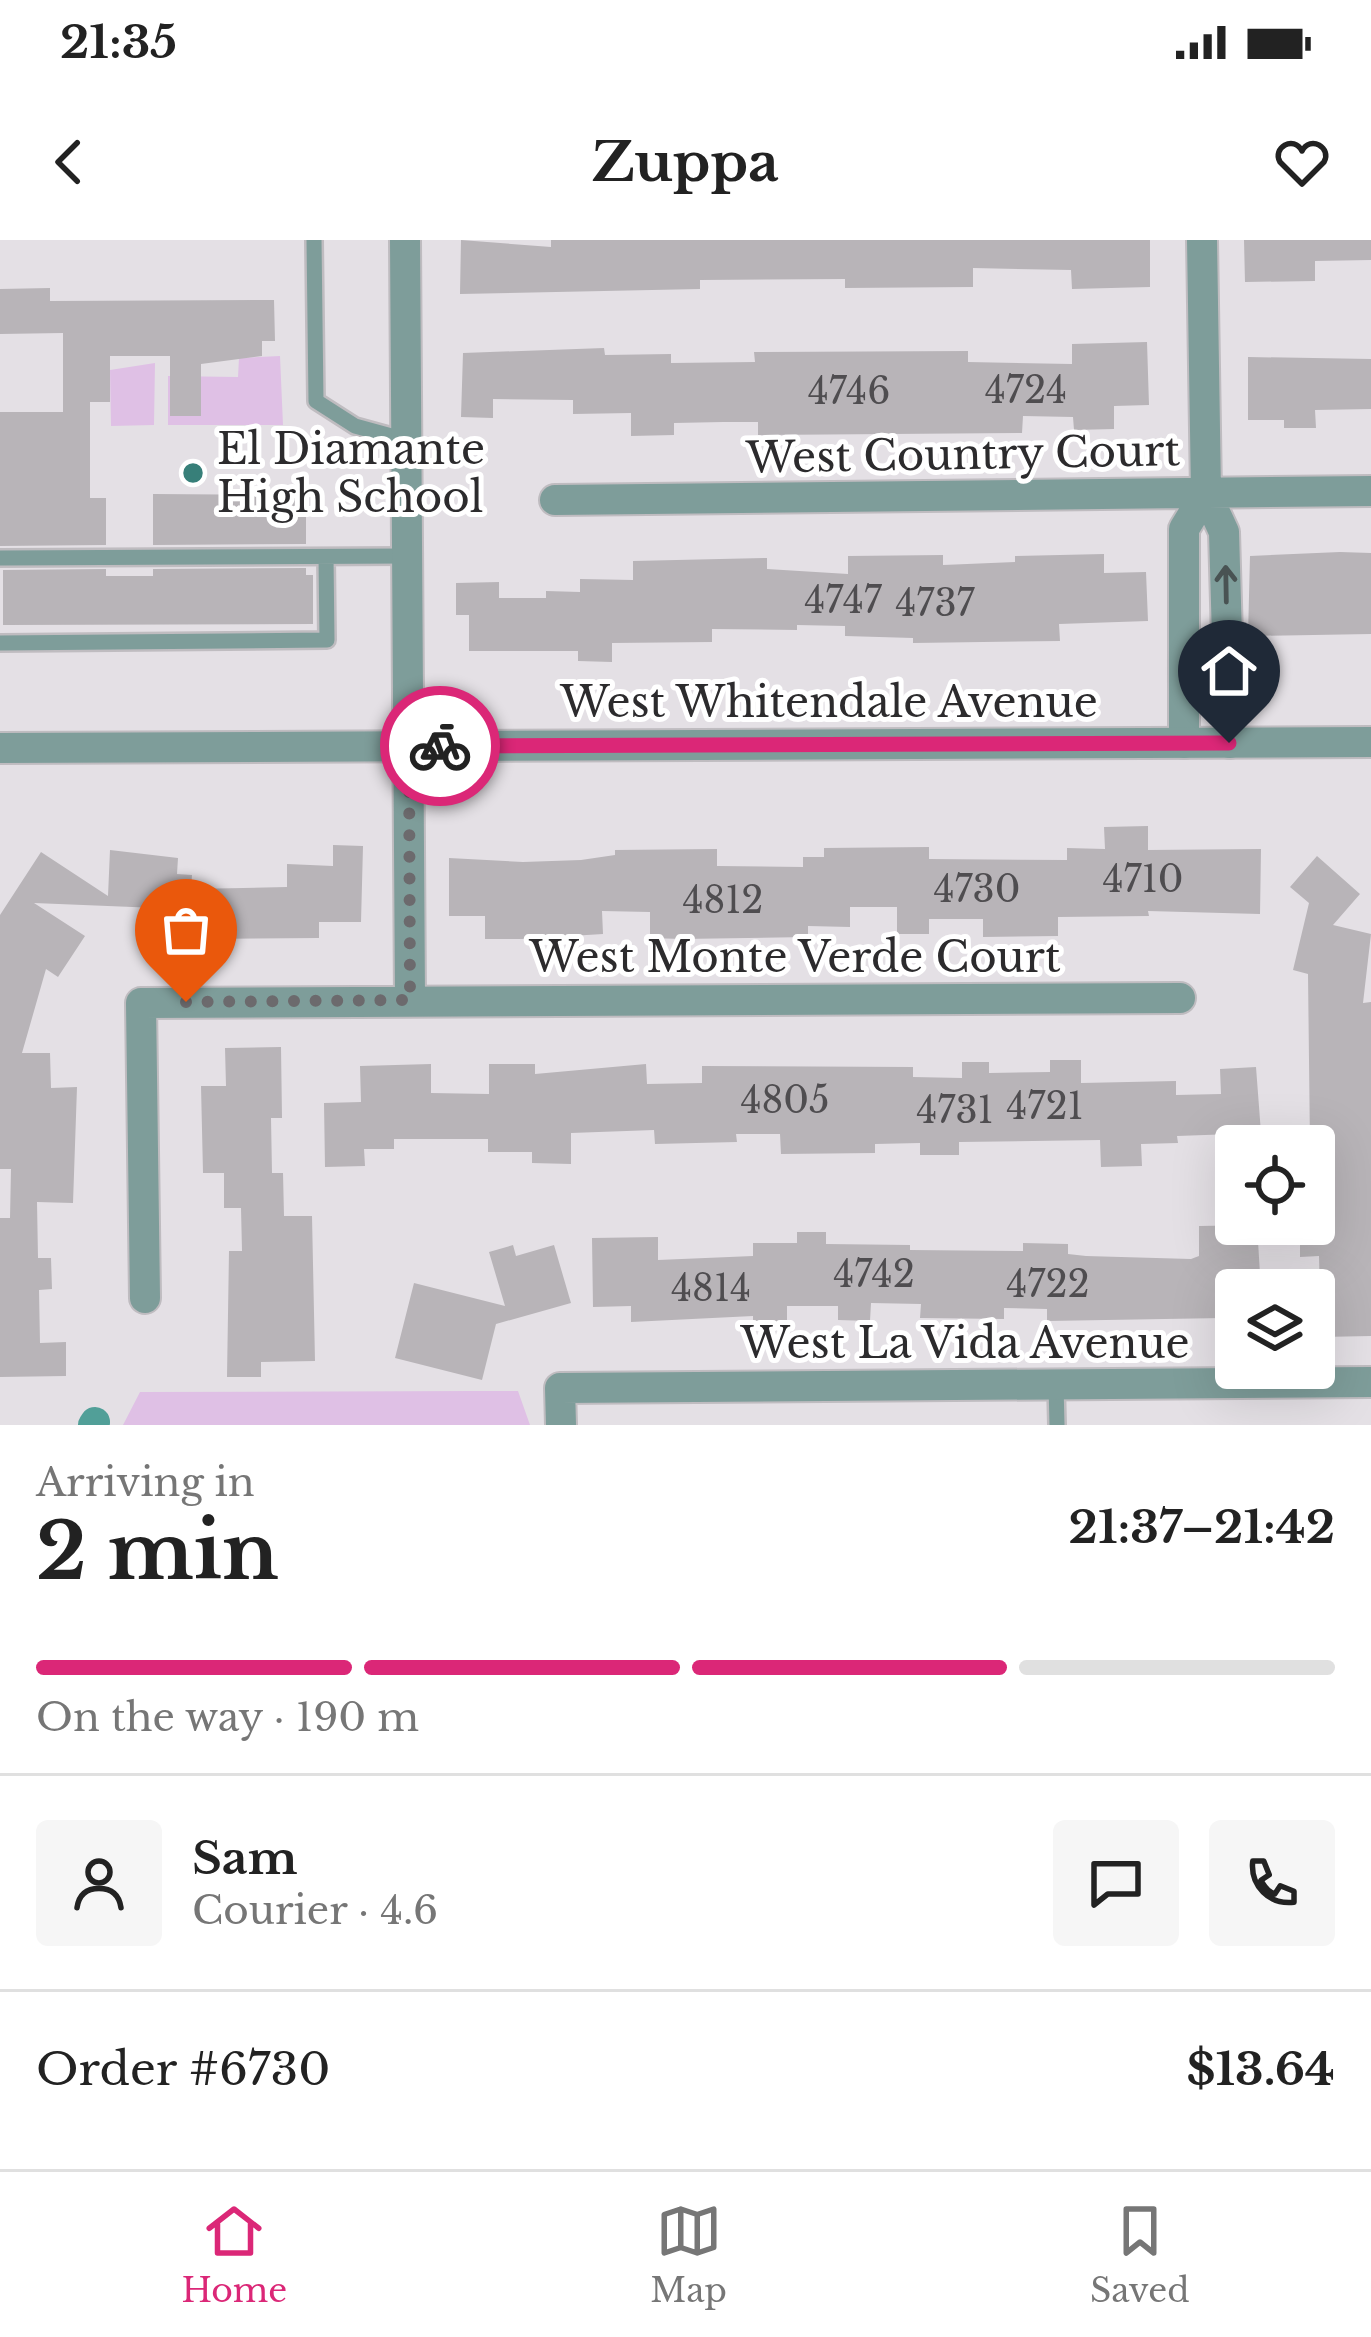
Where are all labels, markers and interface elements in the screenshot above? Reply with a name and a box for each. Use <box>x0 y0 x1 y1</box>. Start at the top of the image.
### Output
text: 21:35 <box>60 14 177 70</box>
icon: back <box>36 129 102 195</box>
text: Zuppa <box>592 129 779 196</box>
icon: heart <box>1269 129 1335 195</box>
house number: 4724 <box>985 368 1067 413</box>
house number: 4746 <box>808 369 890 414</box>
place label: El Diamante High School <box>217 423 485 523</box>
street label: West Country Court <box>744 424 1181 484</box>
marker: El Diamante High School <box>180 460 206 486</box>
one-way arrow <box>1214 565 1237 604</box>
house number: 4747 <box>804 578 883 623</box>
house number: 4737 <box>895 581 976 626</box>
pin <box>1178 620 1280 743</box>
icon: home <box>1196 638 1262 704</box>
street label: West Whitendale Avenue <box>559 676 1098 728</box>
courier <box>380 686 500 806</box>
icon: bike <box>407 713 473 779</box>
house number: 4710 <box>1103 857 1183 902</box>
house number: 4730 <box>933 867 1021 912</box>
house number: 4812 <box>682 878 764 923</box>
pin <box>135 879 237 1002</box>
icon: bag <box>153 897 219 963</box>
street label: West Monte Verde Court <box>528 931 1061 983</box>
house number: 4805 <box>740 1078 830 1123</box>
house number: 4721 <box>1006 1084 1084 1129</box>
house number: 4731 <box>916 1088 994 1133</box>
map controls <box>1215 1125 1335 1389</box>
button: locate <box>1215 1125 1335 1245</box>
house number: 4742 <box>833 1252 915 1297</box>
house number: 4722 <box>1006 1262 1090 1307</box>
house number: 4814 <box>671 1266 751 1311</box>
button: layers <box>1215 1269 1335 1389</box>
street label: West La Vida Avenue <box>739 1317 1190 1369</box>
text: Arriving in <box>36 1458 255 1507</box>
text: 21:37–21:42 <box>1069 1499 1335 1555</box>
text: 2 min <box>36 1503 279 1600</box>
text: On the way · 190 m <box>36 1693 419 1742</box>
button: person <box>36 1820 162 1946</box>
button: chat <box>1053 1820 1179 1946</box>
button: phone <box>1209 1820 1335 1946</box>
text: Sam <box>192 1830 297 1886</box>
text: Courier · 4.6 <box>192 1886 438 1935</box>
text: Order #6730 <box>36 2041 330 2097</box>
text: $13.64 <box>1186 2041 1335 2097</box>
tab: Home <box>182 2198 287 2311</box>
tab: Map <box>650 2198 727 2311</box>
tab: Saved <box>1090 2198 1189 2311</box>

